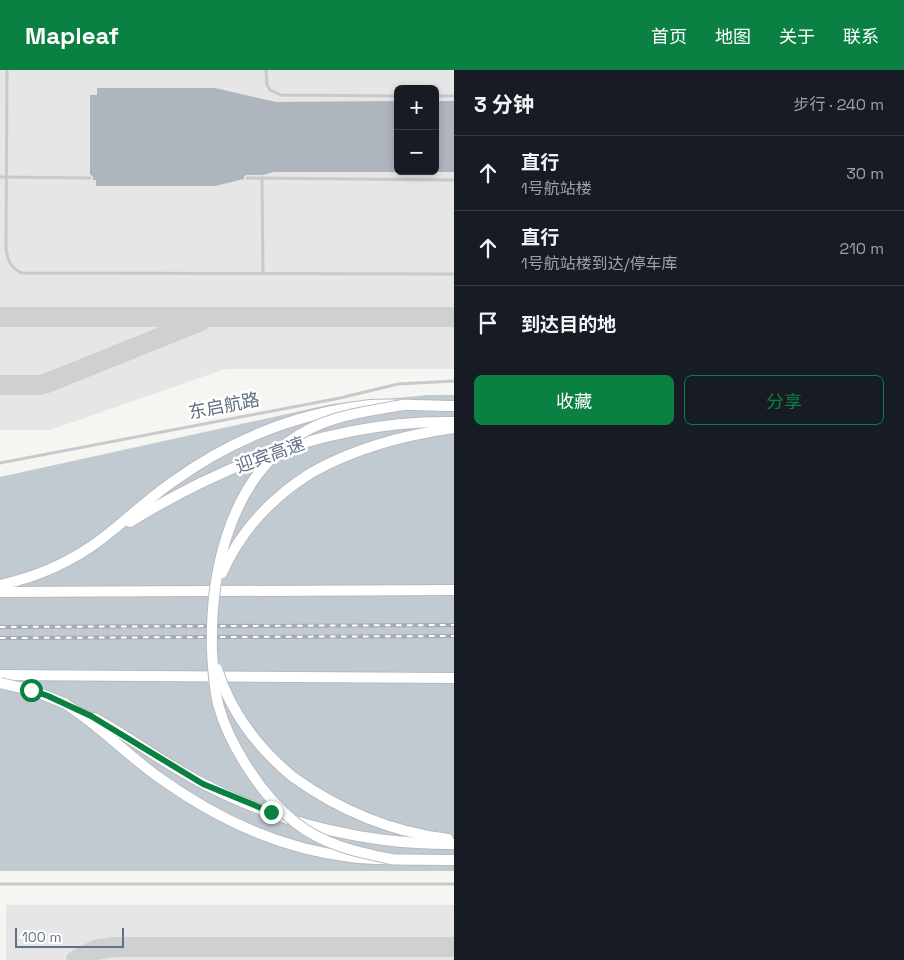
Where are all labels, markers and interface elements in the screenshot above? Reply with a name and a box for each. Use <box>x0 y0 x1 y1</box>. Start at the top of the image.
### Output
text: Mapleaf <box>25 20 119 51</box>
text: 首页 <box>651 25 687 48</box>
text: 地图 <box>715 25 751 48</box>
text: 关于 <box>779 25 815 48</box>
text: 联系 <box>843 25 879 48</box>
map controls <box>394 85 439 175</box>
button: + <box>394 85 439 130</box>
text: 3 分钟 <box>474 91 534 118</box>
text: 步行 · 240 m <box>793 94 884 115</box>
button: − <box>394 130 439 175</box>
text: 直行 <box>521 150 559 175</box>
icon: ahead <box>474 159 502 187</box>
text: 30 m <box>846 163 884 184</box>
text: 1号航站楼 <box>521 178 592 199</box>
text: 直行 <box>521 225 559 250</box>
icon: ahead <box>474 234 502 262</box>
text: 210 m <box>840 238 884 259</box>
text: 1号航站楼到达/停车库 <box>521 253 678 274</box>
icon: arrive <box>474 309 502 337</box>
text: 到达目的地 <box>521 312 616 337</box>
button: 收藏 <box>474 375 674 425</box>
button: 分享 <box>684 375 884 425</box>
street label: 东启航路 <box>186 387 261 424</box>
street label: 迎宾高速 <box>232 431 308 478</box>
route start <box>20 679 43 702</box>
route end <box>260 801 283 824</box>
scale bar <box>15 925 124 948</box>
text: 100 m <box>22 928 61 946</box>

